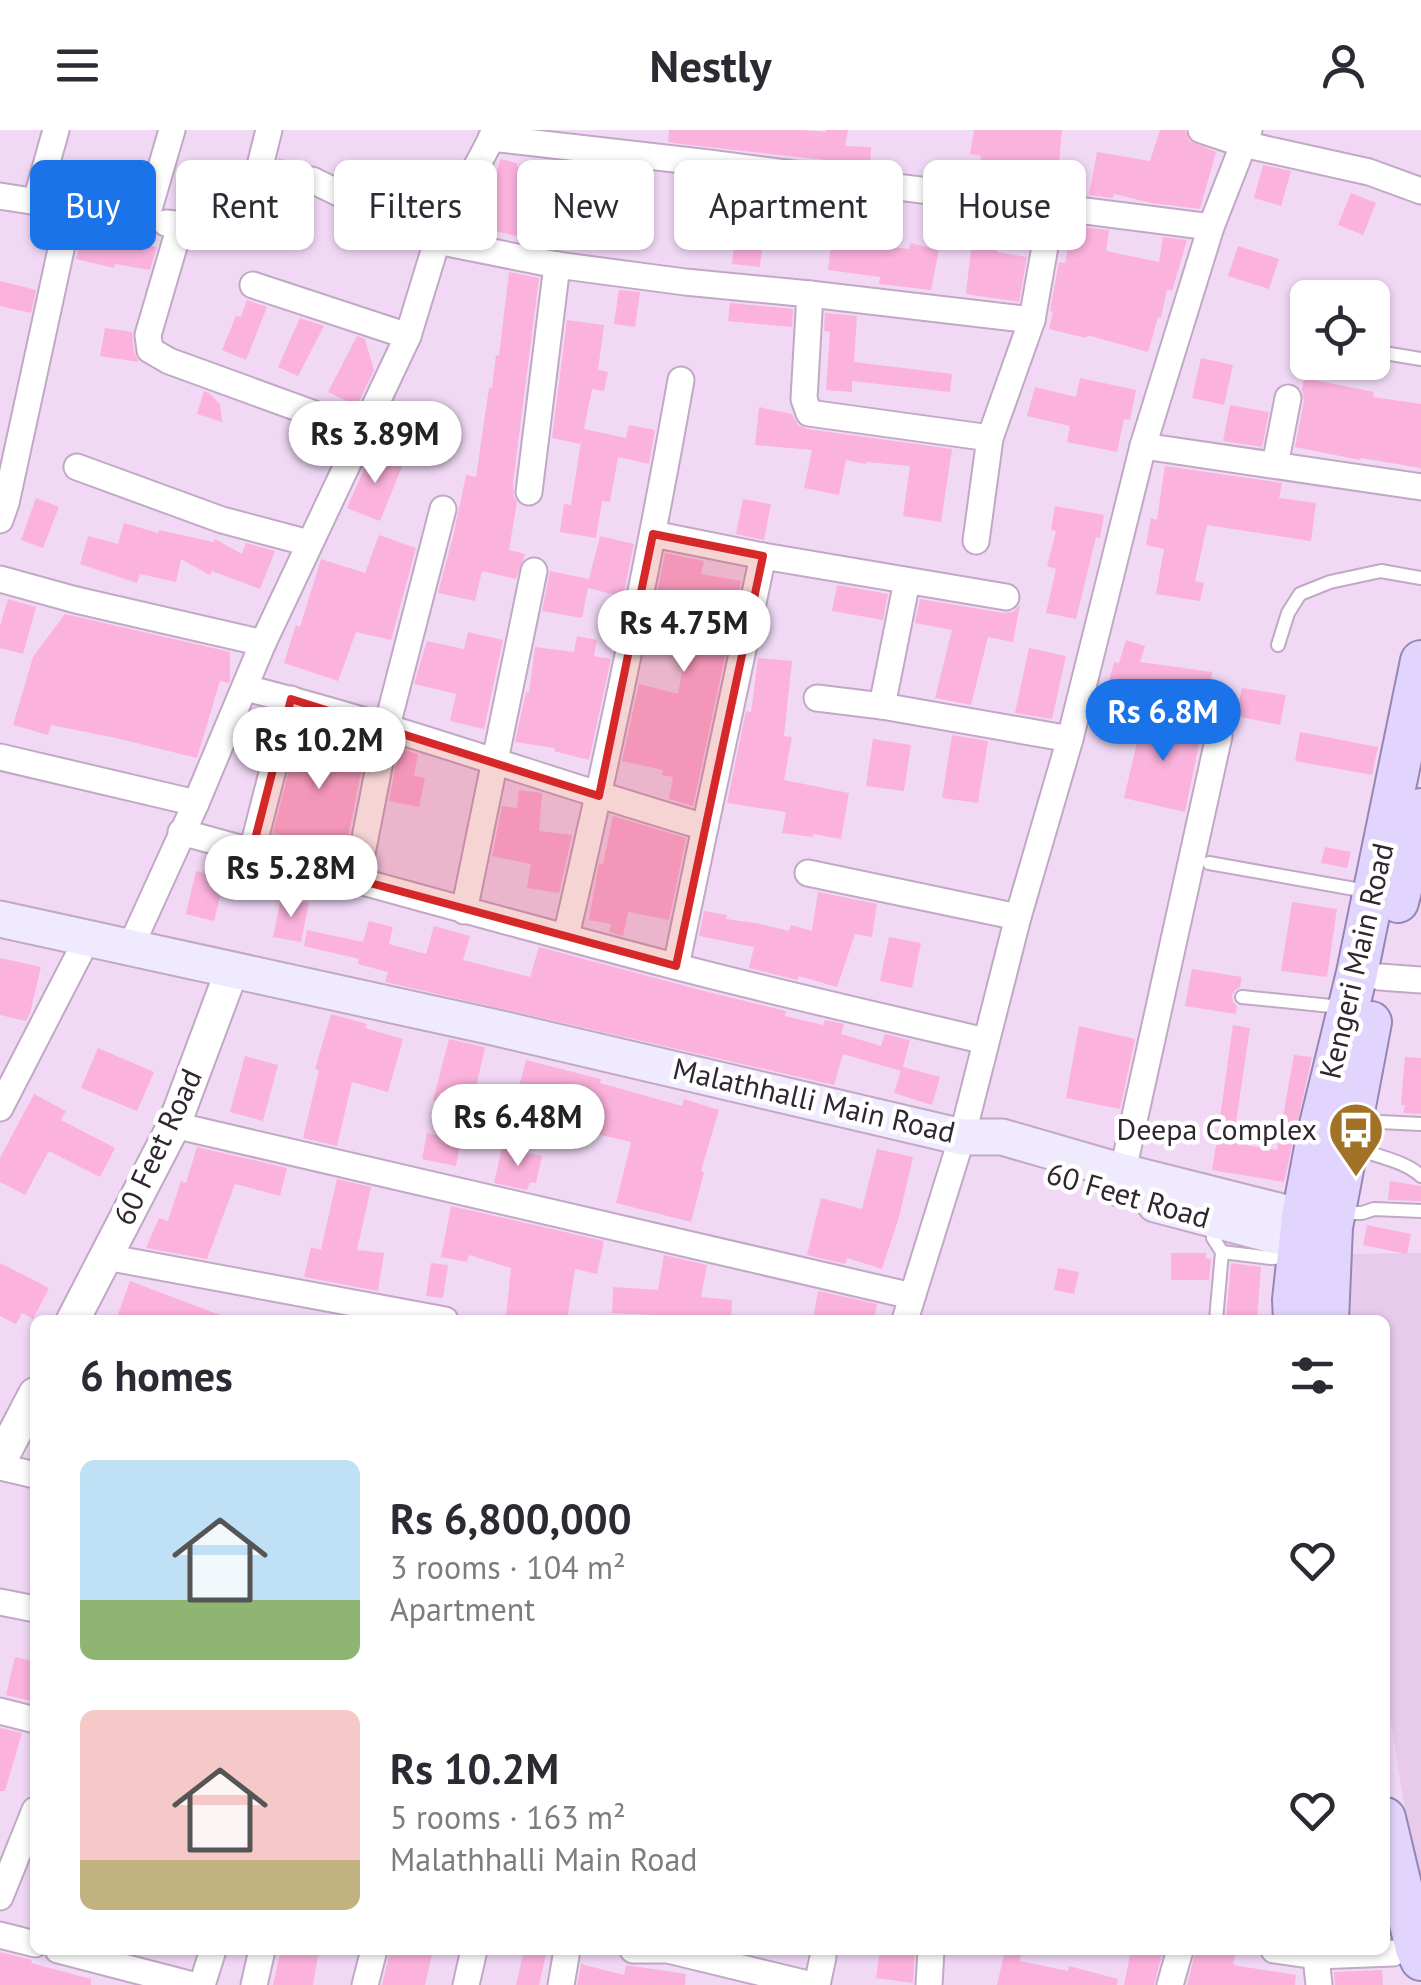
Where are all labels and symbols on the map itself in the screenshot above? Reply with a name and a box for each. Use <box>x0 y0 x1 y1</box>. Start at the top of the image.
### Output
pin: Rs 3.89M <box>272 401 478 486</box>
pin: Rs 4.75M <box>581 590 787 675</box>
pin: Rs 6.8M <box>1071 679 1255 764</box>
pin: Rs 10.2M <box>216 707 422 792</box>
pin: Rs 5.28M <box>188 835 394 920</box>
street label: Kengeri Main Road <box>1309 839 1402 1082</box>
street label: Malathhalli Main Road <box>670 1048 959 1151</box>
street label: 60 Feet Road <box>103 1062 210 1231</box>
pin: Rs 6.48M <box>415 1084 621 1169</box>
bus stop icon: Deepa Complex <box>1326 1100 1386 1179</box>
place label: Deepa Complex <box>1117 1109 1317 1148</box>
street label: 60 Feet Road <box>1042 1153 1215 1236</box>

